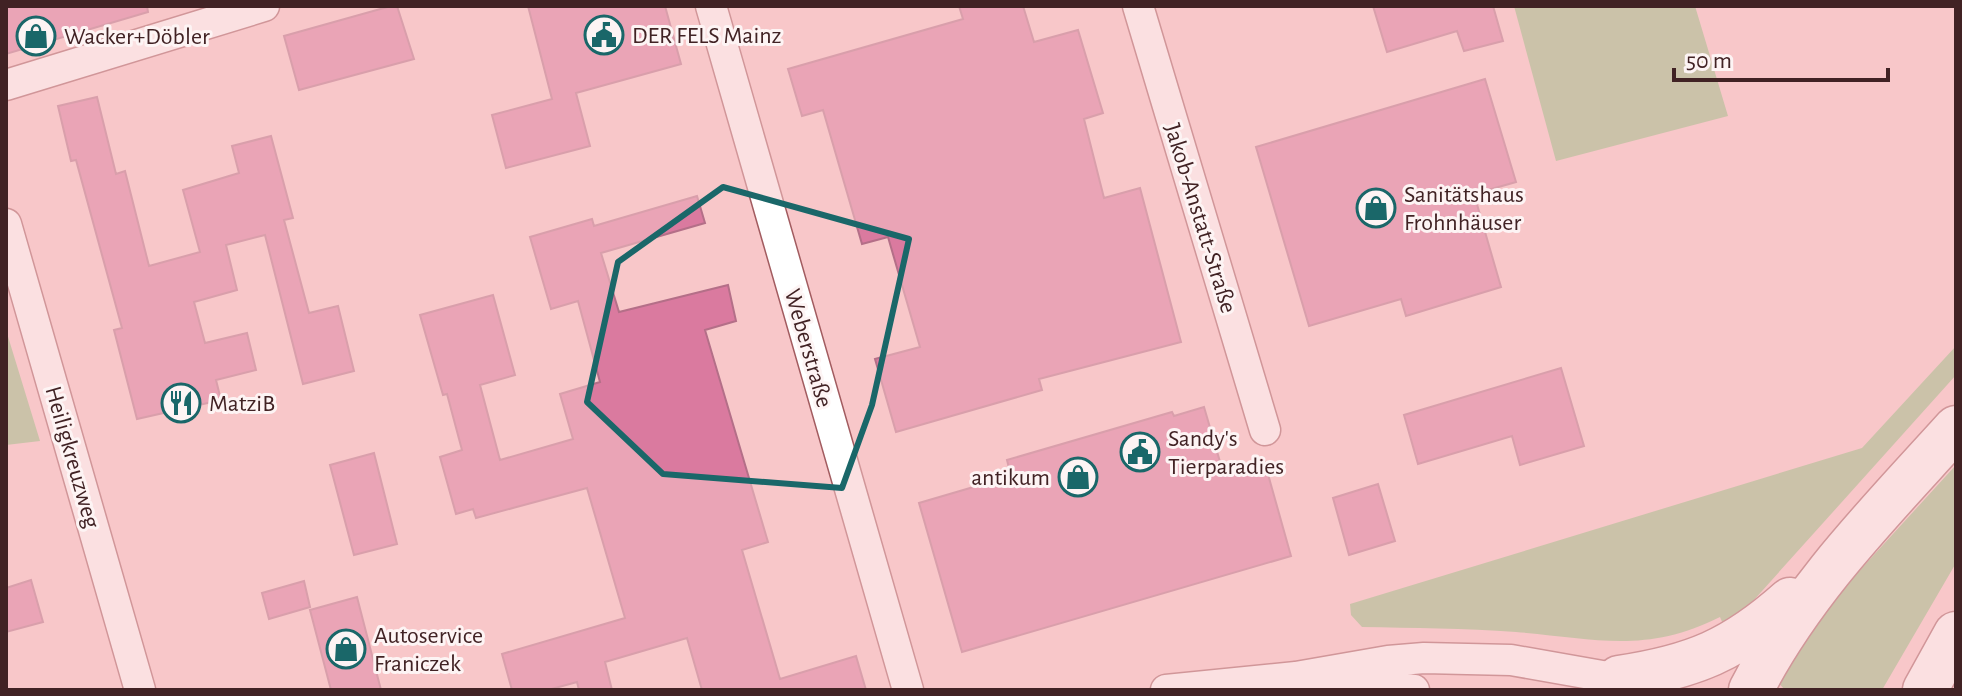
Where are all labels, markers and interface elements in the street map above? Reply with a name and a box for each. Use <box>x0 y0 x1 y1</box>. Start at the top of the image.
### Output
public building icon: DER FELS Mainz <box>583 14 625 56</box>
shop icon: Wacker+Döbler <box>15 15 57 57</box>
place label: DER FELS Mainz <box>632 24 782 48</box>
place label: Wacker+Döbler <box>64 25 210 49</box>
scale bar <box>1674 32 1888 82</box>
text: 50 m <box>1686 49 1732 73</box>
street label: Jakob-Anstatt-Straße <box>1160 121 1240 316</box>
place label: Sanitätshaus Frohnhäuser <box>1404 183 1524 235</box>
shop icon: Sanitätshaus Frohnhäuser <box>1355 187 1397 229</box>
street label: Weberstraße <box>780 286 836 410</box>
restaurant icon: MatziB <box>160 382 202 424</box>
street label: Heiligkreuzweg <box>40 384 104 531</box>
place label: MatziB <box>209 392 275 416</box>
place label: Sandy's Tierparadies <box>1168 427 1284 479</box>
public building icon: Sandy's Tierparadies <box>1119 431 1161 473</box>
shop icon: antikum <box>1057 456 1099 498</box>
place label: antikum <box>971 466 1050 490</box>
place label: Autoservice Franiczek <box>374 624 483 676</box>
shop icon: Autoservice Franiczek <box>325 628 367 670</box>

